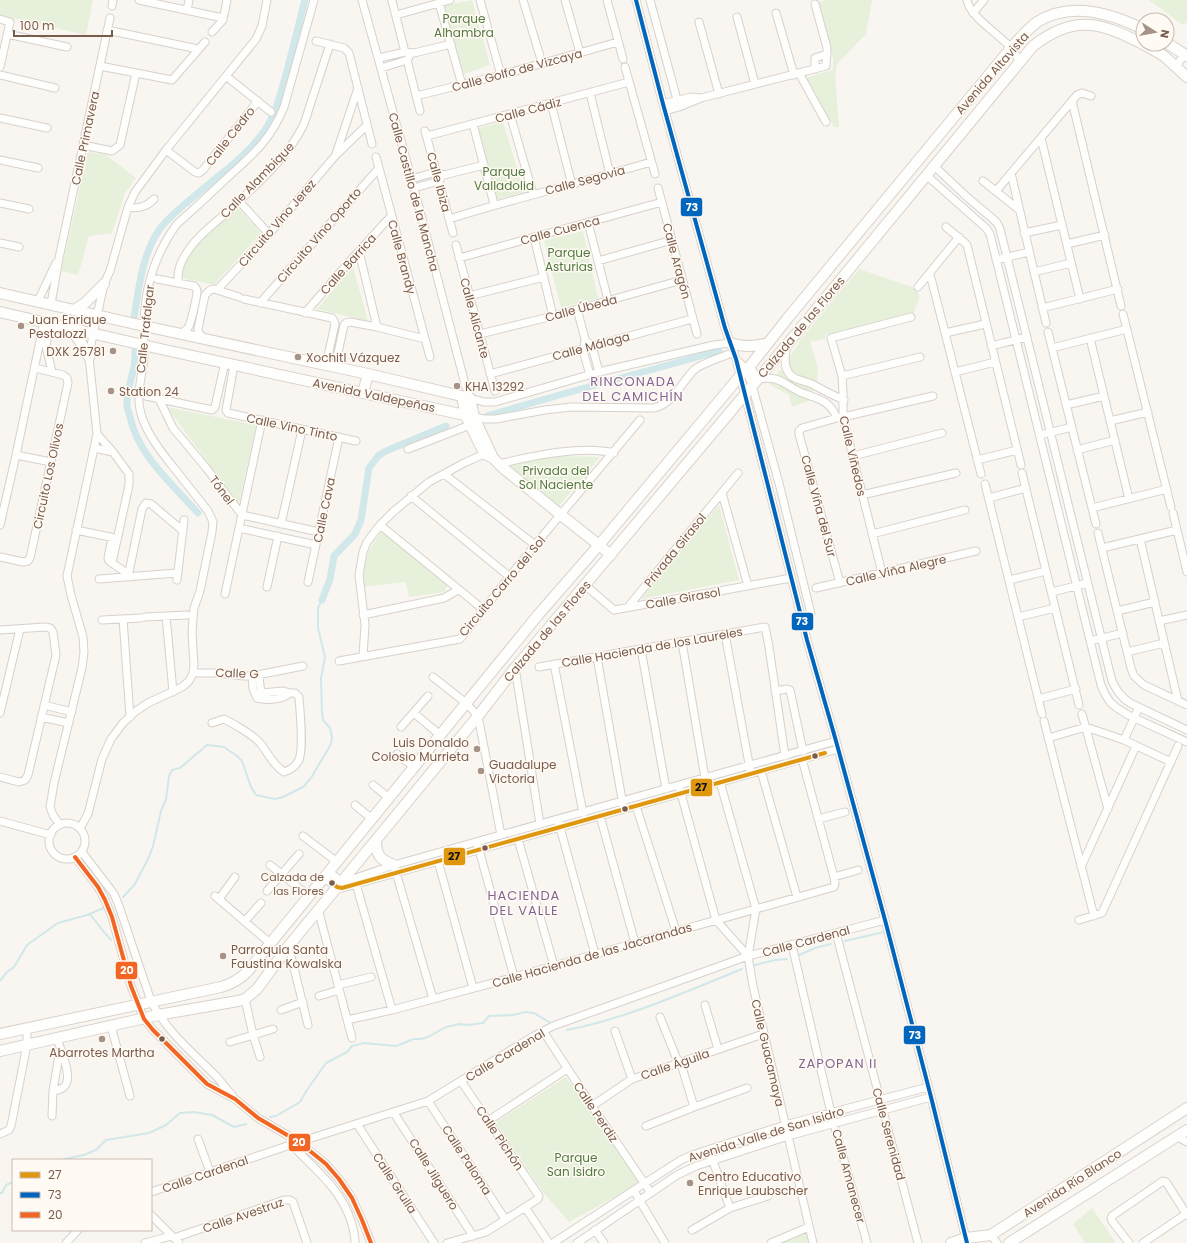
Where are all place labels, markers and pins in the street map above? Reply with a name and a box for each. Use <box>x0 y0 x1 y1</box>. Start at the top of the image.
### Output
place label: Juan Enrique Pestalozzi <box>29 311 107 342</box>
marker: Juan Enrique Pestalozzi <box>16 321 26 331</box>
place label: DXK 25781 <box>46 343 105 360</box>
marker: DXK 25781 <box>108 346 118 356</box>
place label: Xochitl Vázquez <box>306 349 400 366</box>
marker: Xochitl Vázquez <box>293 352 303 362</box>
place label: KHA 13292 <box>465 378 524 395</box>
marker: KHA 13292 <box>452 381 462 391</box>
place label: Station 24 <box>119 383 179 400</box>
marker: Station 24 <box>106 386 116 396</box>
place label: Luis Donaldo Colosio Murrieta <box>371 734 469 765</box>
marker: Luis Donaldo Colosio Murrieta <box>472 744 482 754</box>
unlabelled marker <box>810 751 820 761</box>
place label: Guadalupe Victoria <box>489 756 557 787</box>
marker: Guadalupe Victoria <box>476 766 486 776</box>
unlabelled marker <box>620 804 630 814</box>
unlabelled marker <box>480 843 490 853</box>
place label: Calzada de las Flores <box>261 869 324 899</box>
marker: Calzada de las Flores <box>327 878 337 888</box>
place label: Parroquia Santa Faustina Kowalska <box>231 941 342 972</box>
marker: Parroquia Santa Faustina Kowalska <box>218 951 228 961</box>
marker: Abarrotes Martha <box>97 1034 107 1044</box>
unlabelled marker <box>157 1034 167 1044</box>
place label: Abarrotes Martha <box>49 1044 155 1061</box>
place label: Centro Educativo Enrique Laubscher <box>698 1168 808 1199</box>
marker: Centro Educativo Enrique Laubscher <box>685 1178 695 1188</box>

